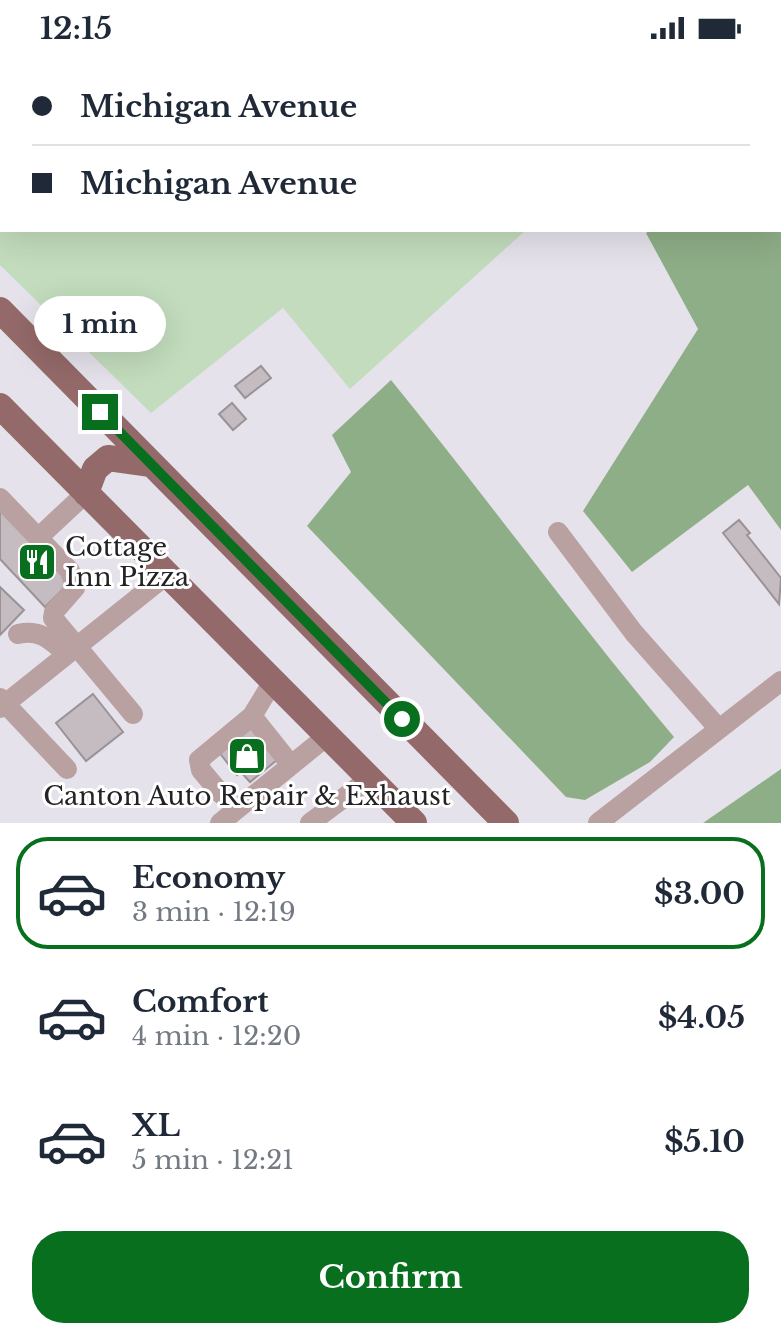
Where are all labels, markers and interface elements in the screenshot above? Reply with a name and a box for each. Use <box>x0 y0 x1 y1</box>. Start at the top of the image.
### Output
text: 12:15 <box>40 10 112 47</box>
text: Michigan Avenue <box>80 88 357 125</box>
text: Michigan Avenue <box>80 165 357 202</box>
callout: 1 min <box>34 296 166 352</box>
text: 1 min <box>62 308 138 340</box>
route end <box>82 394 118 430</box>
place label: Cottage Inn Pizza <box>65 531 190 593</box>
restaurant icon: Cottage Inn Pizza <box>16 541 58 583</box>
route start <box>384 701 420 737</box>
shop icon: Canton Auto Repair & Exhaust <box>226 735 268 777</box>
place label: Canton Auto Repair & Exhaust <box>43 780 451 812</box>
icon: car <box>36 857 108 929</box>
text: Economy <box>132 859 285 896</box>
text: $3.00 <box>654 875 745 912</box>
text: 3 min · 12:19 <box>132 896 296 928</box>
icon: car <box>36 981 108 1053</box>
text: Comfort <box>132 983 269 1020</box>
text: $4.05 <box>658 999 745 1036</box>
text: 4 min · 12:20 <box>132 1020 301 1052</box>
icon: car <box>36 1105 108 1177</box>
text: XL <box>132 1107 180 1144</box>
text: $5.10 <box>664 1123 745 1160</box>
text: 5 min · 12:21 <box>132 1144 294 1176</box>
button: Confirm <box>32 1231 749 1323</box>

